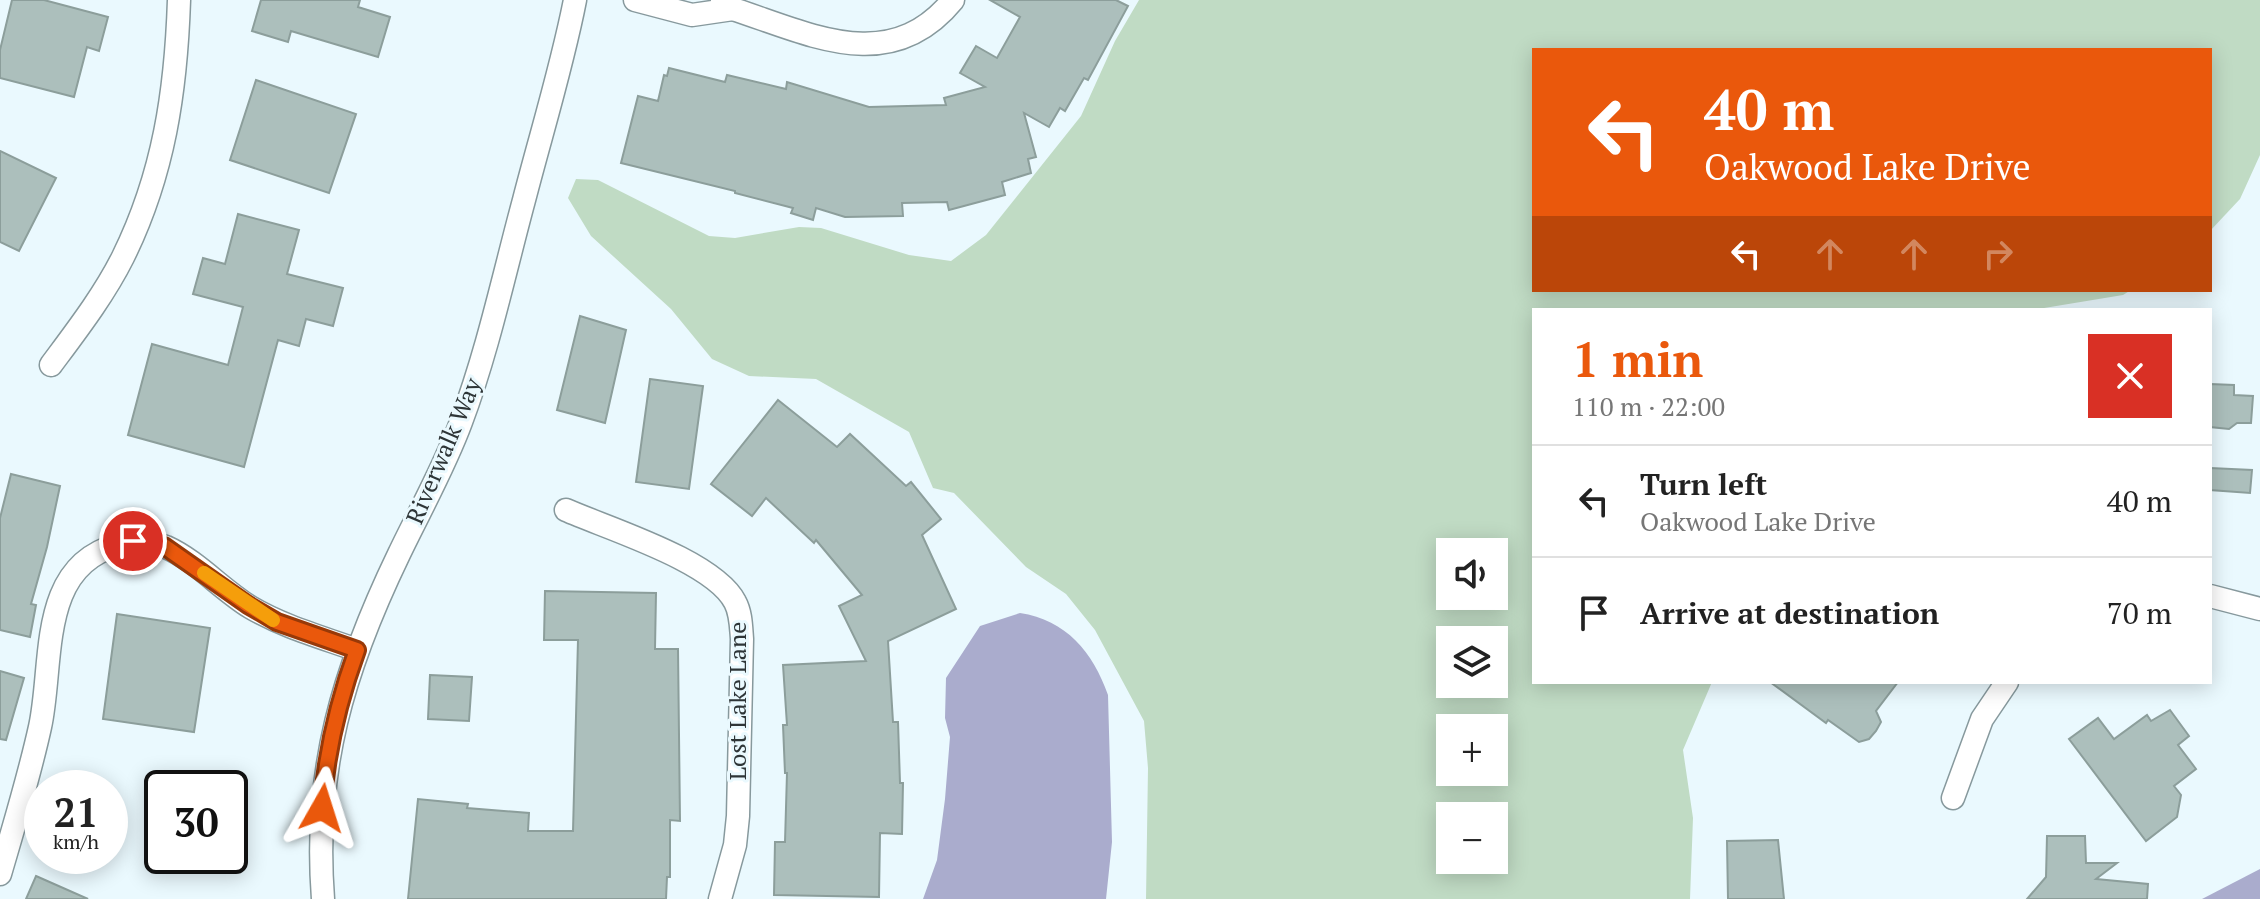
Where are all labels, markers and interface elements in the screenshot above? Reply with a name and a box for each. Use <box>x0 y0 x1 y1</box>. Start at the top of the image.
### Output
text: 40 m <box>1704 72 1834 146</box>
icon: left <box>1572 80 1676 184</box>
text: Oakwood Lake Drive <box>1704 143 2030 190</box>
icon: left <box>1724 232 1768 276</box>
icon: ahead <box>1808 232 1852 276</box>
icon: ahead <box>1892 232 1936 276</box>
icon: right <box>1976 232 2020 276</box>
text: 1 min <box>1572 327 1703 391</box>
button: close <box>2088 334 2172 418</box>
street label: Riverwalk Way <box>398 372 489 529</box>
text: 110 m · 22:00 <box>1572 389 1725 423</box>
text: Turn left <box>1640 464 1767 504</box>
icon: left <box>1572 479 1616 523</box>
text: 40 m <box>2107 481 2172 521</box>
text: Oakwood Lake Drive <box>1640 504 1876 538</box>
pin <box>99 507 167 575</box>
icon: arrive <box>111 519 155 563</box>
map controls <box>1436 538 1508 874</box>
button: sound <box>1436 538 1508 610</box>
icon: arrive <box>1572 591 1616 635</box>
text: Arrive at destination <box>1640 593 1939 633</box>
text: 70 m <box>2107 593 2172 633</box>
street label: Lost Lake Lane <box>721 622 753 780</box>
button: layers <box>1436 626 1508 698</box>
button: + <box>1436 714 1508 786</box>
position arrow <box>280 766 364 850</box>
speed limit sign: 30 <box>144 770 248 874</box>
text: 21 <box>53 785 99 838</box>
button: − <box>1436 802 1508 874</box>
text: km/h <box>53 828 99 855</box>

